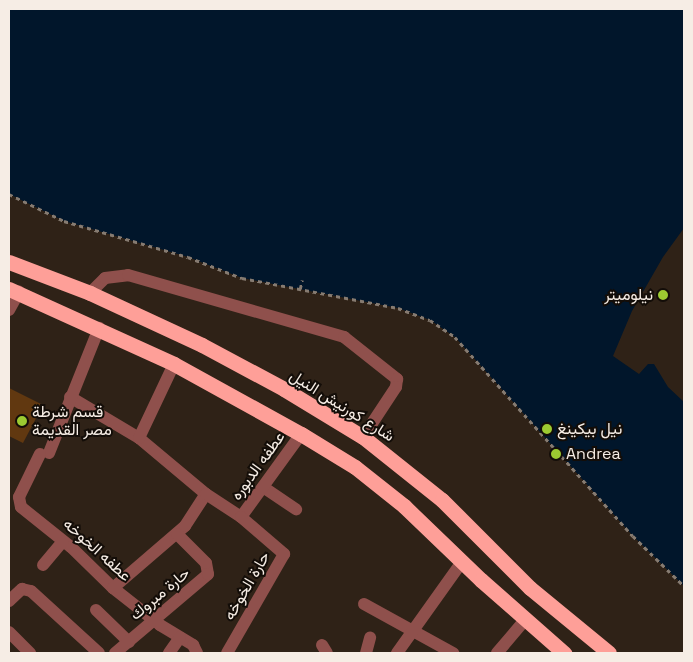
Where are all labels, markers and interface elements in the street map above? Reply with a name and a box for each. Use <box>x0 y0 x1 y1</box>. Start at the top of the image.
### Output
place label: نيلوميتر <box>604 285 653 305</box>
marker: نيلوميتر <box>657 289 669 301</box>
street label: شارع كورنيش النيل <box>286 366 398 446</box>
place label: قسم شرطة مصر القديمة <box>32 402 112 440</box>
marker: قسم شرطة مصر القديمة <box>16 415 28 427</box>
place label: نيل بيكينغ <box>557 419 622 439</box>
marker: نيل بيكينغ <box>541 423 553 435</box>
street label: عطفه الدبوره <box>227 428 289 504</box>
place label: Andrea <box>566 444 621 464</box>
marker: Andrea <box>550 448 562 460</box>
street label: عطفه الخوخه <box>59 514 135 586</box>
street label: حارة الخوخه <box>220 548 274 624</box>
street label: حارة مبروك <box>126 564 194 624</box>

